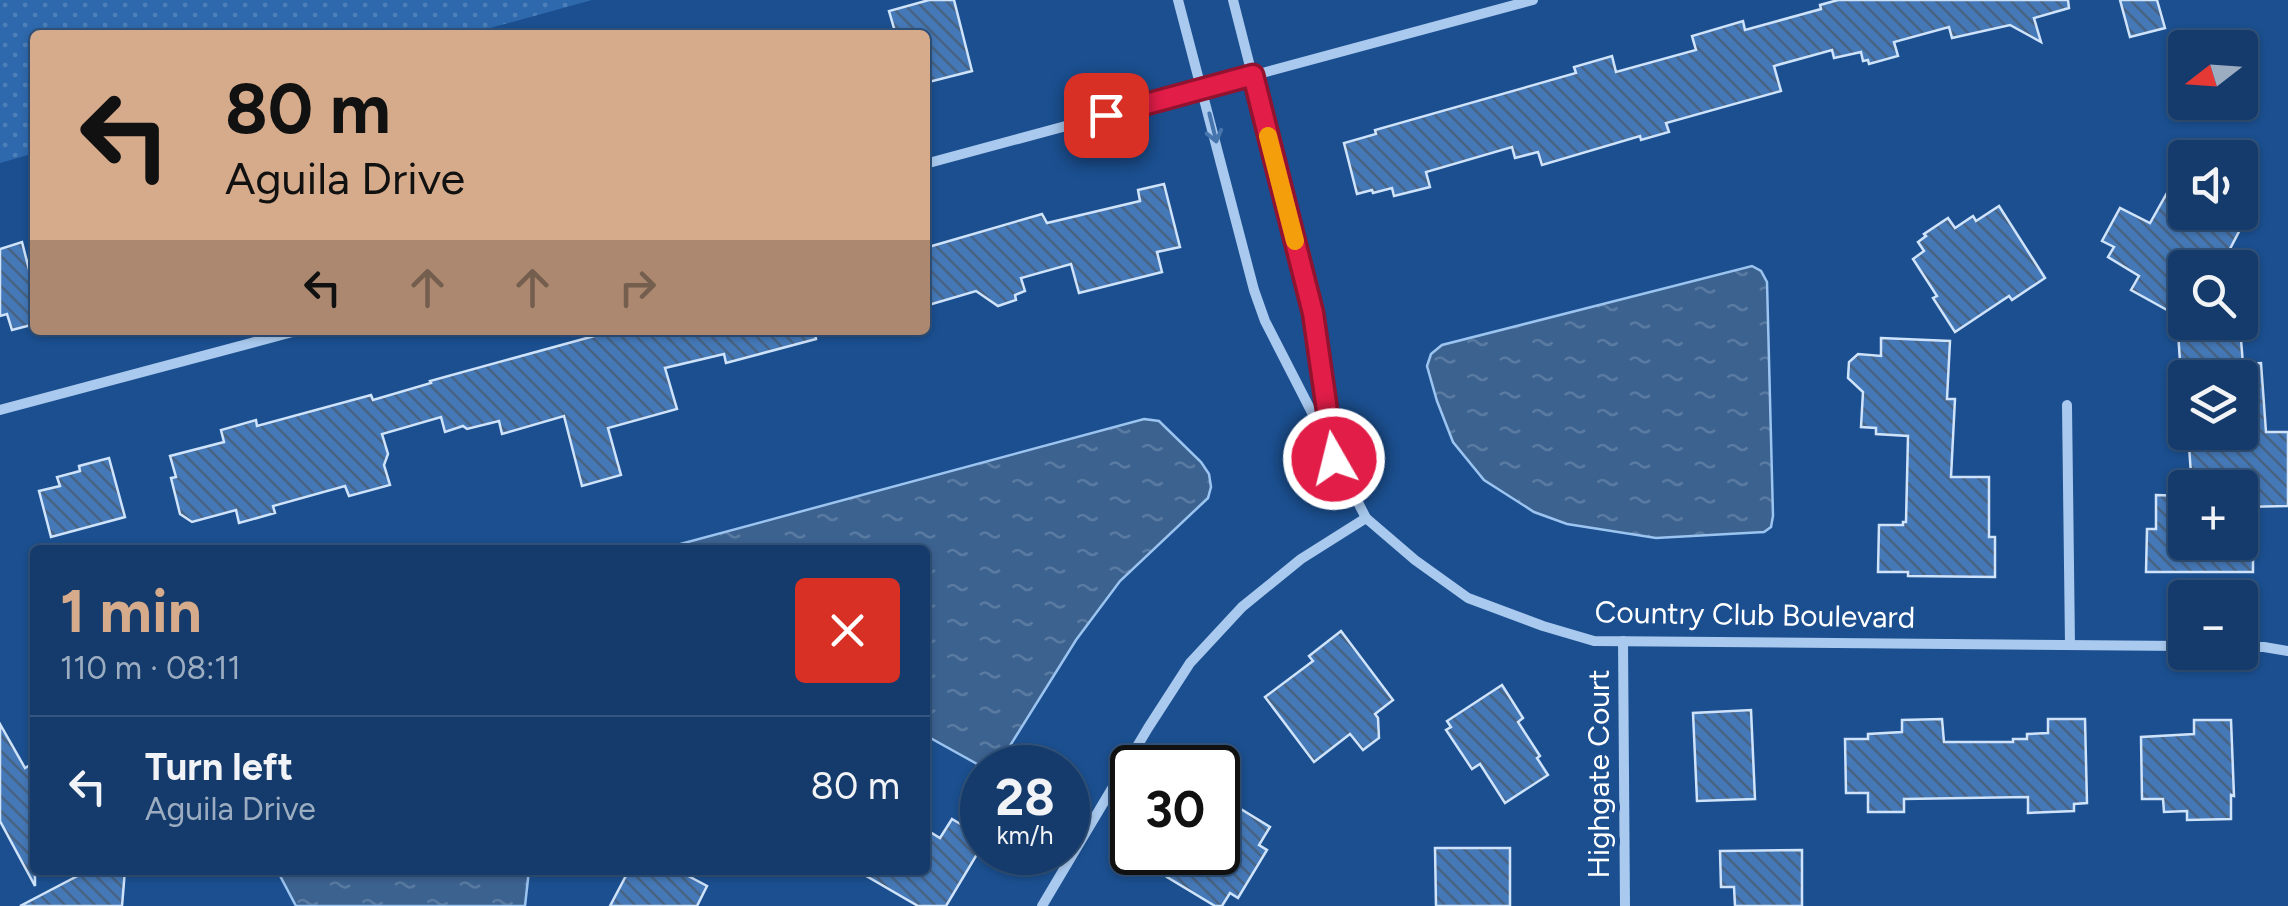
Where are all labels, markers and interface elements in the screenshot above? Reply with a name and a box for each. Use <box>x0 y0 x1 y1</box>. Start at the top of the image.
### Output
north arrow <box>2168 30 2258 120</box>
map controls <box>2168 30 2258 670</box>
text: 80 m <box>225 66 391 151</box>
icon: left <box>60 70 190 200</box>
pin <box>1064 73 1149 158</box>
icon: arrive <box>1079 88 1134 143</box>
one-way arrow <box>1204 112 1223 143</box>
button: sound <box>2168 140 2258 230</box>
text: Aguila Drive <box>225 151 465 205</box>
button: search <box>2168 250 2258 340</box>
icon: left <box>295 260 350 315</box>
icon: ahead <box>400 260 455 315</box>
icon: ahead <box>505 260 560 315</box>
icon: right <box>610 260 665 315</box>
button: layers <box>2168 360 2258 450</box>
position arrow <box>1282 407 1386 511</box>
button: + <box>2168 470 2258 560</box>
text: 1 min <box>60 575 202 647</box>
button: close <box>795 578 900 683</box>
button: − <box>2168 580 2258 670</box>
street label: Country Club Boulevard <box>1594 593 1916 636</box>
text: 110 m · 08:11 <box>60 649 241 687</box>
street label: Highgate Court <box>1580 669 1617 879</box>
text: Turn left <box>145 744 293 790</box>
speed limit sign: 30 <box>1110 745 1240 875</box>
icon: left <box>60 759 115 814</box>
text: 80 m <box>811 763 900 809</box>
text: 28 <box>995 767 1055 828</box>
text: Aguila Drive <box>145 790 316 828</box>
text: km/h <box>996 820 1054 850</box>

